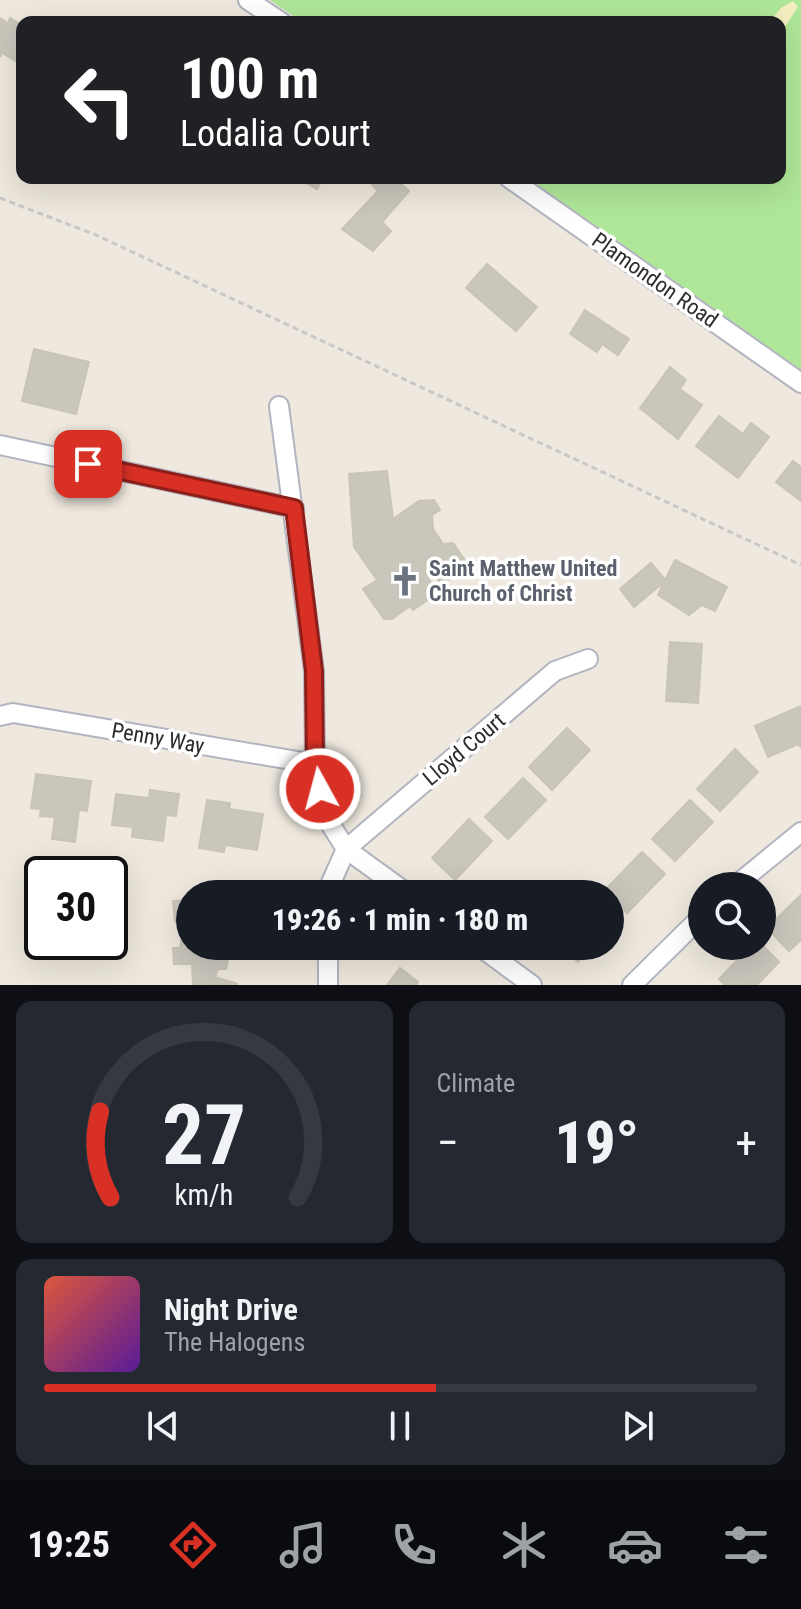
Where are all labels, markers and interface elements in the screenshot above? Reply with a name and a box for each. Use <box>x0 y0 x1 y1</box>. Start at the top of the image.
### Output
text: 100 m <box>180 46 319 112</box>
icon: left <box>48 48 152 152</box>
text: Lodalia Court <box>180 113 371 155</box>
street label: Plamondon Road <box>587 227 723 333</box>
pin <box>54 430 122 498</box>
icon: arrive <box>66 442 110 486</box>
place label: Saint Matthew United Church of Christ <box>429 556 617 606</box>
church icon: Saint Matthew United Church of Christ <box>388 564 422 598</box>
street label: Lloyd Court <box>418 708 510 790</box>
street label: Penny Way <box>110 718 206 758</box>
position arrow <box>278 747 362 831</box>
speed limit sign: 30 <box>24 856 128 960</box>
map controls <box>688 872 776 960</box>
button: search <box>688 872 776 960</box>
text: 19:26 · 1 min · 180 m <box>272 902 528 937</box>
text: Climate <box>437 1068 515 1098</box>
text: 27 <box>162 1087 246 1184</box>
text: 19° <box>555 1107 639 1178</box>
text: − <box>437 1117 459 1169</box>
text: + <box>735 1117 757 1169</box>
text: km/h <box>175 1178 234 1212</box>
text: Night Drive <box>164 1292 298 1327</box>
text: The Halogens <box>164 1327 305 1357</box>
icon: previous <box>141 1404 185 1448</box>
icon: pause <box>378 1404 422 1448</box>
icon: next <box>616 1404 660 1448</box>
icon: directions <box>165 1517 221 1573</box>
icon: music <box>275 1517 331 1573</box>
icon: phone <box>386 1517 442 1573</box>
icon: climate <box>496 1517 552 1573</box>
icon: car <box>607 1517 663 1573</box>
icon: filters <box>718 1517 774 1573</box>
text: 19:25 <box>27 1524 110 1566</box>

